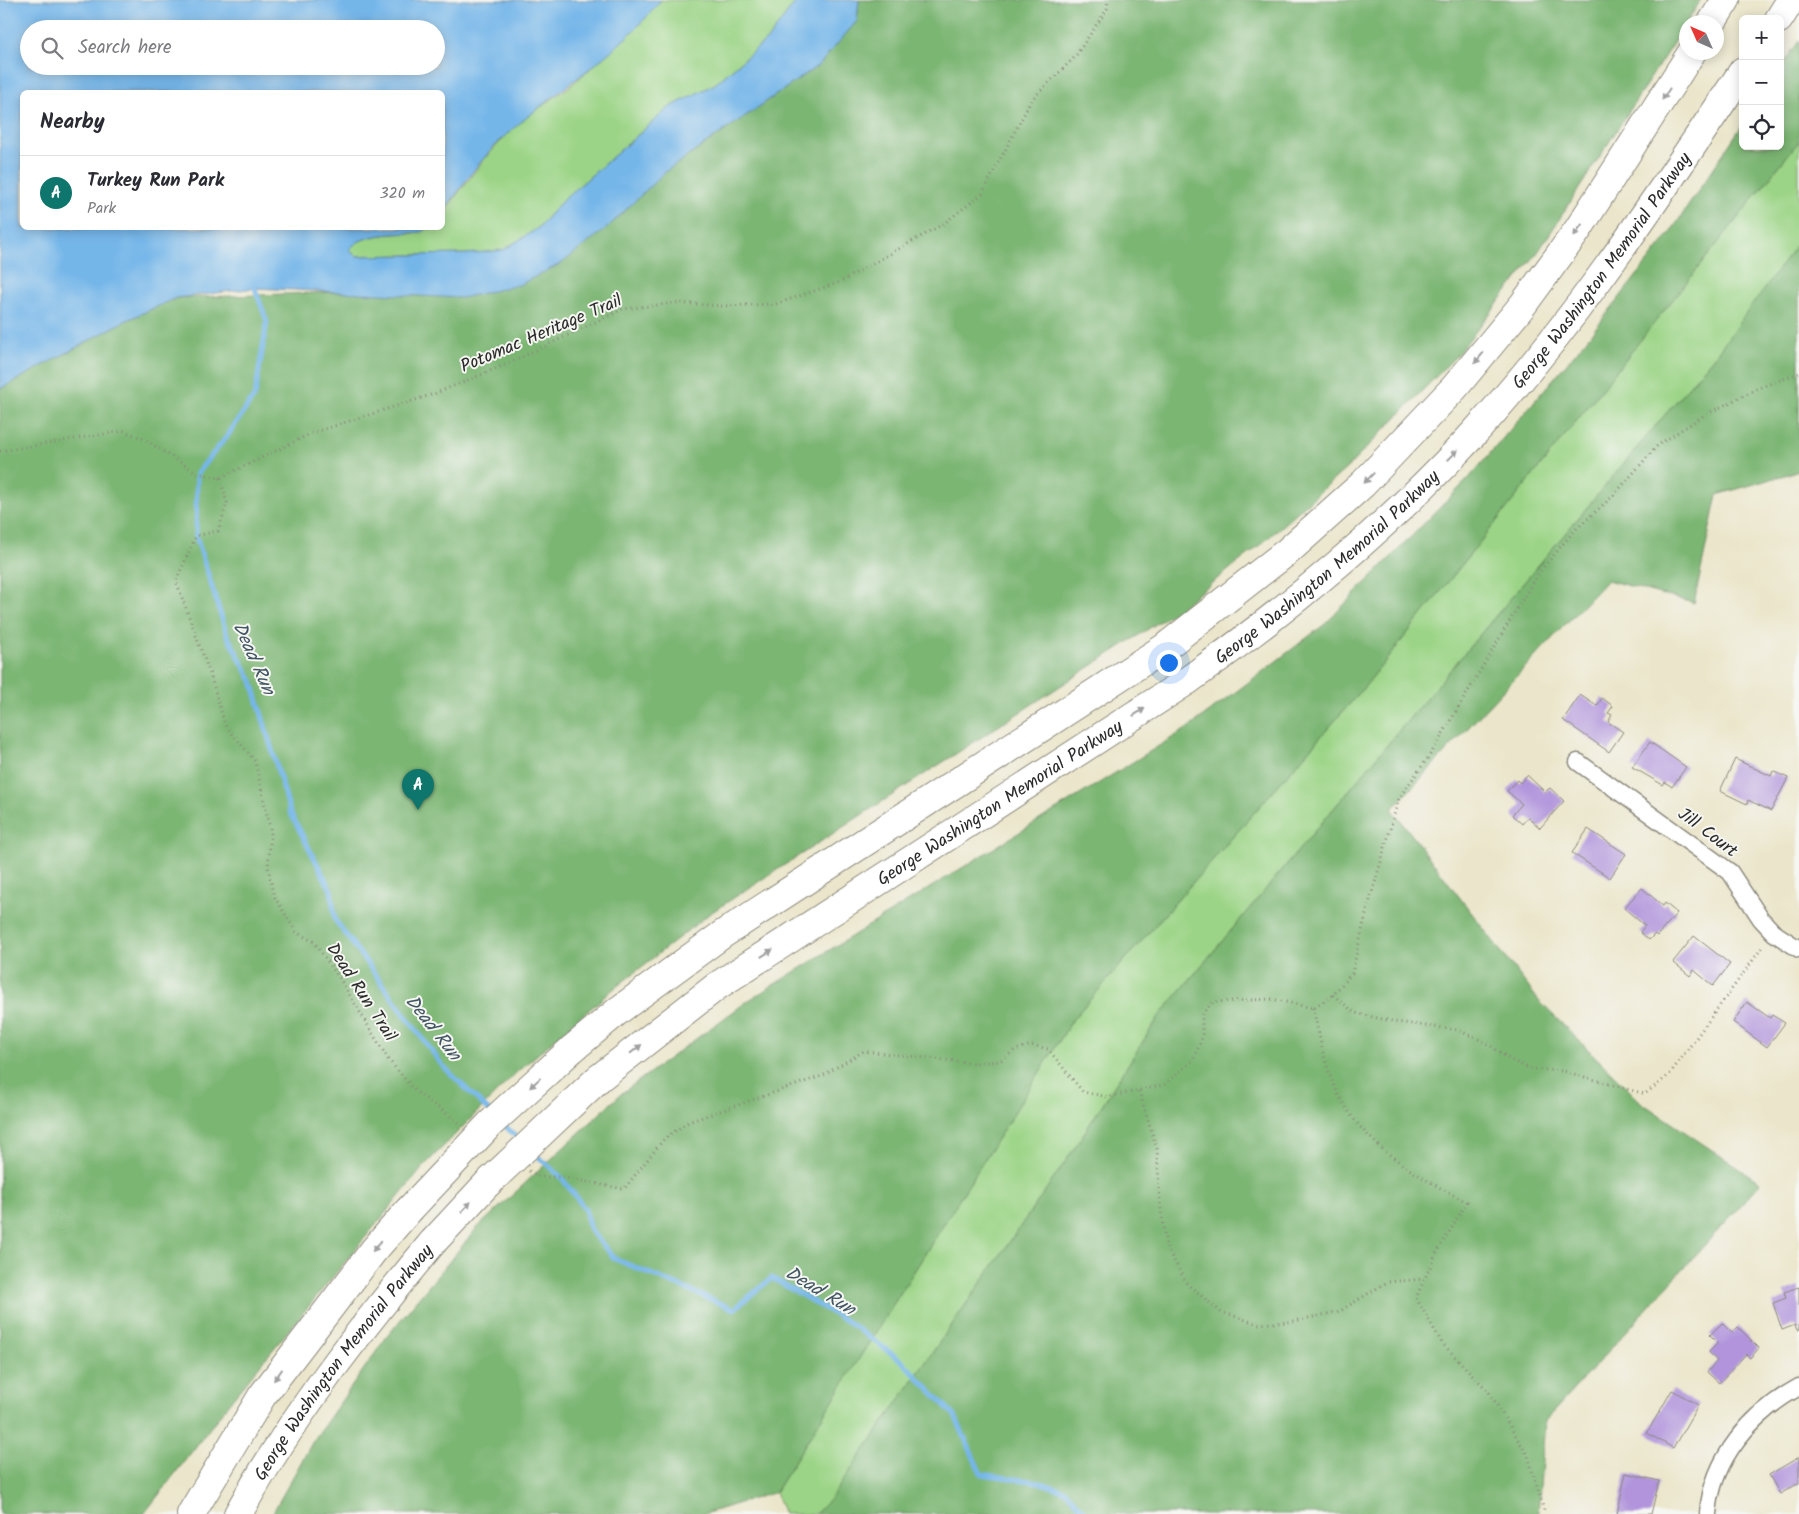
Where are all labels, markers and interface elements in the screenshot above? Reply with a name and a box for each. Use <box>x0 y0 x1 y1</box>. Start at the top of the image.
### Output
north arrow <box>1679 15 1724 60</box>
map controls <box>1739 15 1784 150</box>
button: + <box>1739 15 1784 60</box>
search box <box>20 20 445 75</box>
text: Search here <box>78 33 172 63</box>
icon: search <box>38 34 66 62</box>
button: − <box>1739 60 1784 105</box>
one-way arrow <box>1661 87 1671 100</box>
button: locate <box>1739 105 1784 150</box>
text: Nearby <box>40 106 105 139</box>
street label: George Washington Memorial Parkway <box>1505 147 1700 396</box>
text: Turkey Run Park <box>87 166 224 196</box>
text: A <box>51 181 61 206</box>
text: 320 m <box>379 181 425 206</box>
text: Park <box>87 196 116 221</box>
one-way arrow <box>1573 223 1583 237</box>
street label: Potomac Heritage Trail <box>456 287 628 382</box>
one-way arrow <box>1473 352 1484 365</box>
one-way arrow <box>1447 449 1459 461</box>
street label: George Washington Memorial Parkway <box>1209 464 1448 673</box>
one-way arrow <box>1363 472 1375 484</box>
water label: Dead Run <box>224 617 283 702</box>
your location <box>1156 650 1182 676</box>
one-way arrow <box>1132 708 1145 717</box>
street label: George Washington Memorial Parkway <box>872 713 1130 894</box>
pin: A <box>402 769 434 810</box>
street label: Jill Court <box>1671 801 1744 866</box>
street label: Dead Run Trail <box>318 938 404 1049</box>
one-way arrow <box>761 948 774 958</box>
water label: Dead Run <box>397 989 469 1069</box>
one-way arrow <box>630 1044 643 1055</box>
one-way arrow <box>529 1077 541 1089</box>
one-way arrow <box>460 1201 472 1213</box>
street label: George Washington Memorial Parkway <box>247 1238 442 1487</box>
one-way arrow <box>371 1240 383 1252</box>
water label: Dead Run <box>779 1259 862 1325</box>
one-way arrow <box>273 1368 283 1382</box>

